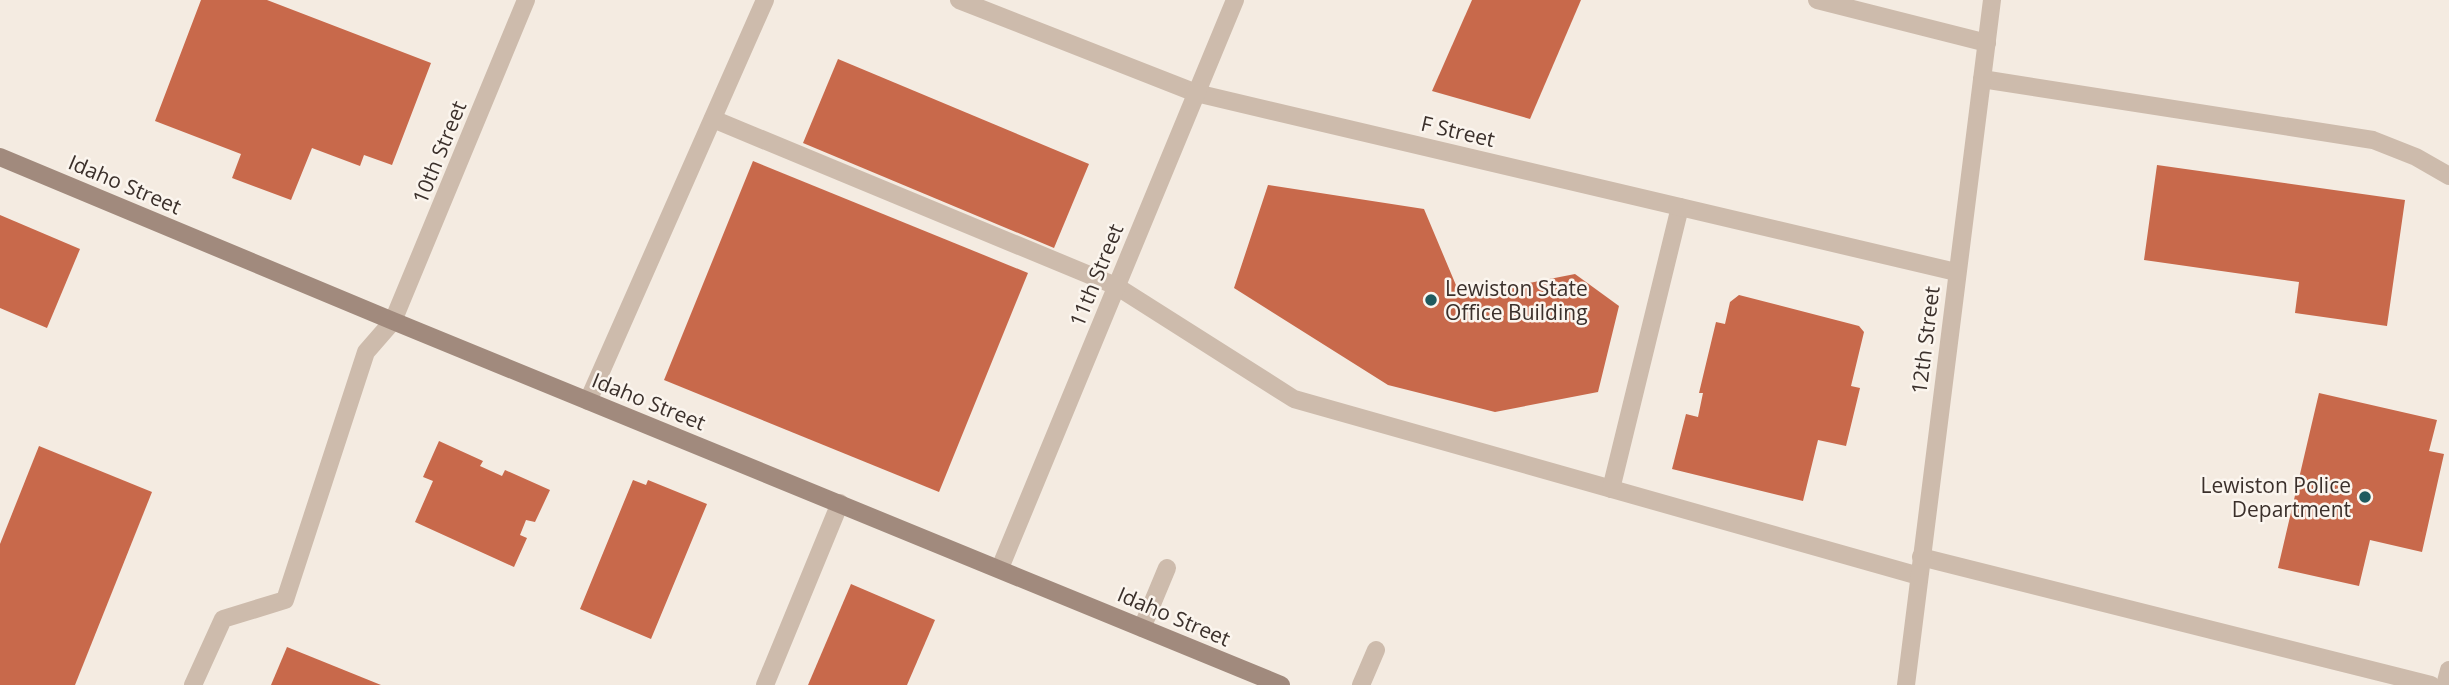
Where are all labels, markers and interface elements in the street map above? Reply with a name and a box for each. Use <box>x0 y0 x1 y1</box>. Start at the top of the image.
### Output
street label: 10th Street <box>406 96 472 208</box>
street label: F Street <box>1418 109 1498 153</box>
street label: Idaho Street <box>64 148 186 220</box>
street label: 11th Street <box>1063 219 1129 331</box>
place label: Lewiston State Office Building <box>1445 274 1588 326</box>
street label: 12th Street <box>1904 284 1946 396</box>
marker: Lewiston State Office Building <box>1423 292 1439 308</box>
street label: Idaho Street <box>588 366 710 436</box>
place label: Lewiston Police Department <box>2200 471 2351 523</box>
marker: Lewiston Police Department <box>2357 489 2373 505</box>
street label: Idaho Street <box>1113 580 1235 652</box>

